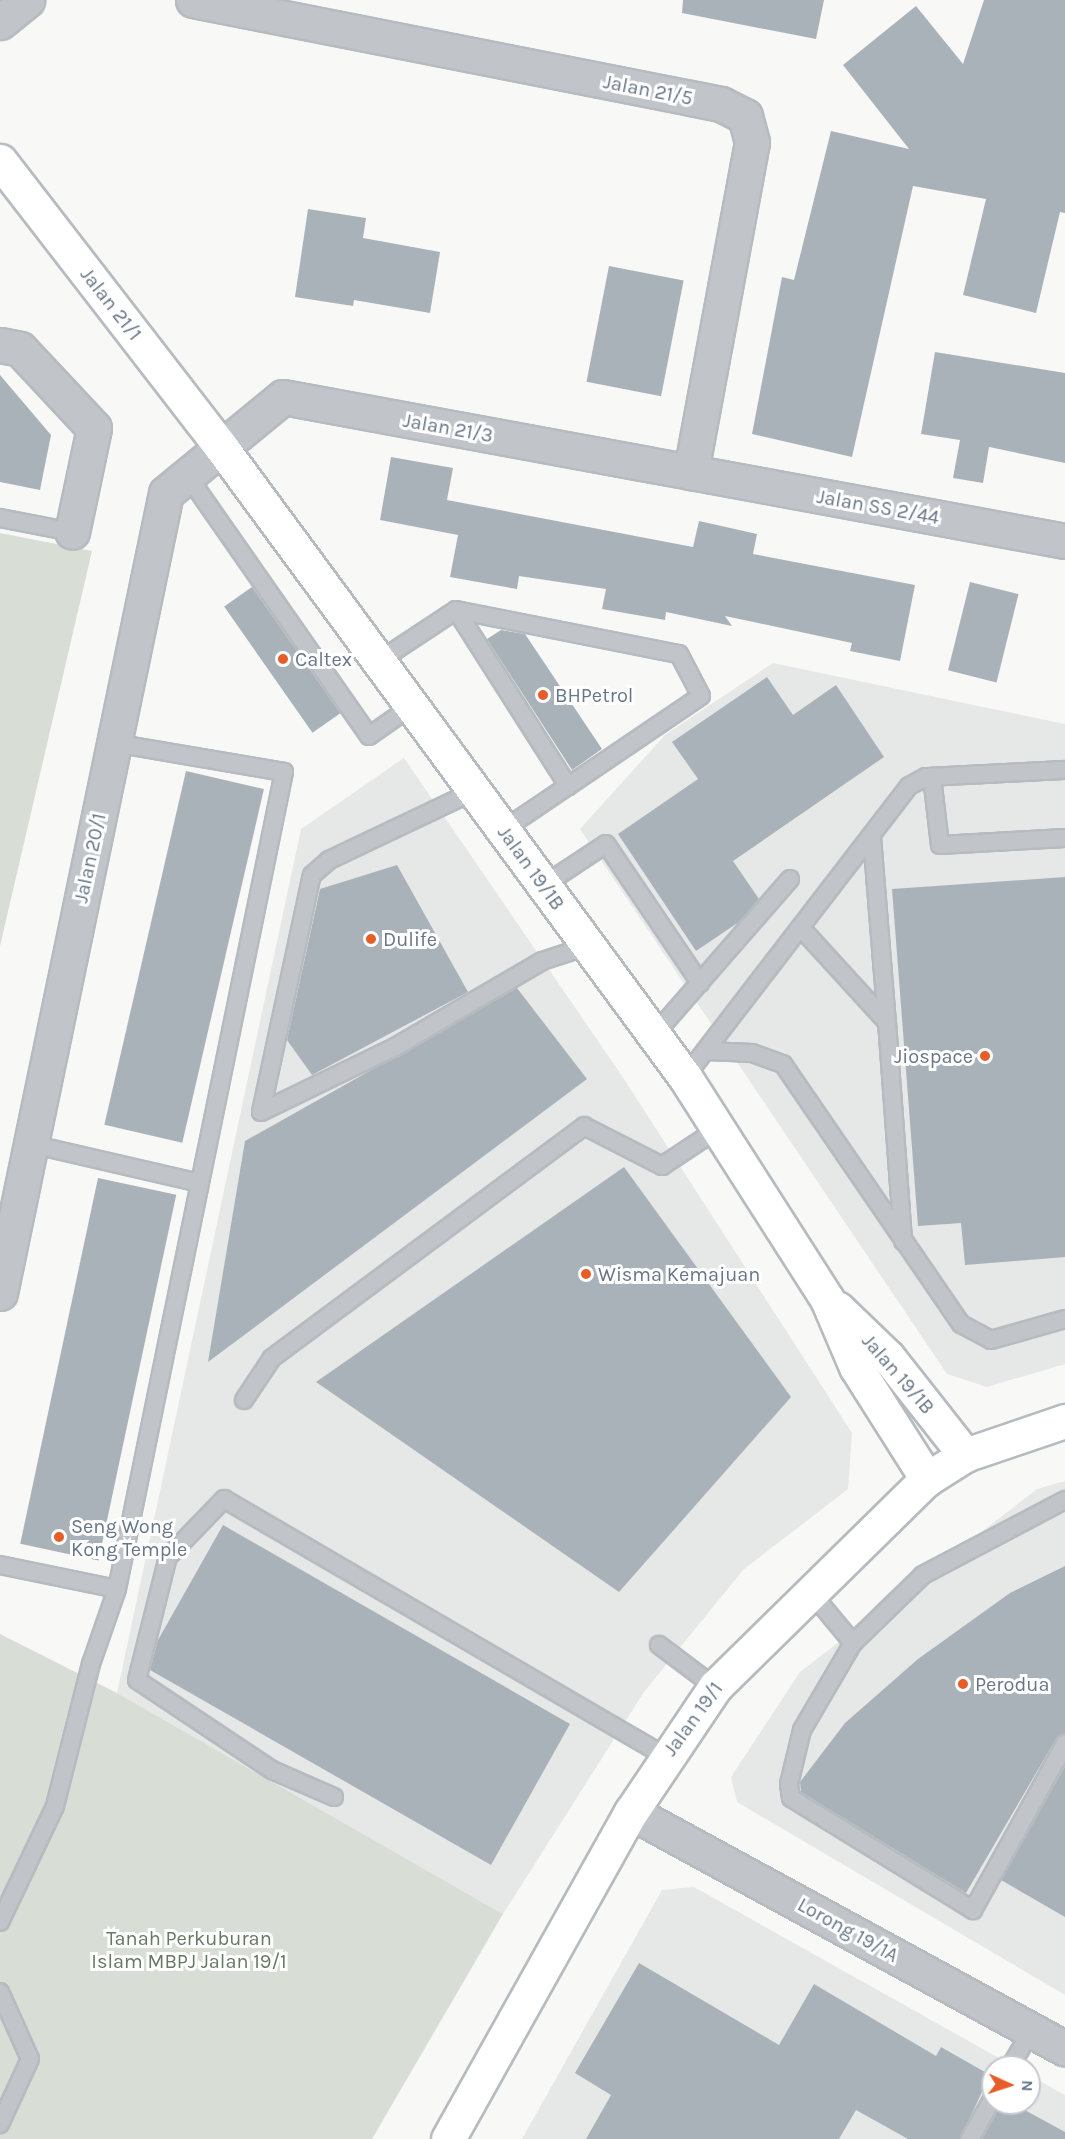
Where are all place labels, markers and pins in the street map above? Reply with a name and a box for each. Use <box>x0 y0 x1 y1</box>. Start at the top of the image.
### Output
place label: Caltex <box>295 647 352 671</box>
marker: Caltex <box>276 652 290 666</box>
place label: BHPetrol <box>555 683 633 707</box>
marker: BHPetrol <box>536 688 550 702</box>
place label: Dulife <box>383 927 437 951</box>
marker: Dulife <box>364 932 378 946</box>
place label: Jiospace <box>894 1044 973 1068</box>
marker: Jiospace <box>978 1049 992 1063</box>
place label: Wisma Kemajuan <box>598 1262 760 1286</box>
marker: Wisma Kemajuan <box>579 1267 593 1281</box>
place label: Seng Wong Kong Temple <box>71 1514 187 1561</box>
marker: Seng Wong Kong Temple <box>52 1530 66 1544</box>
place label: Perodua <box>975 1672 1049 1696</box>
marker: Perodua <box>956 1677 970 1691</box>

